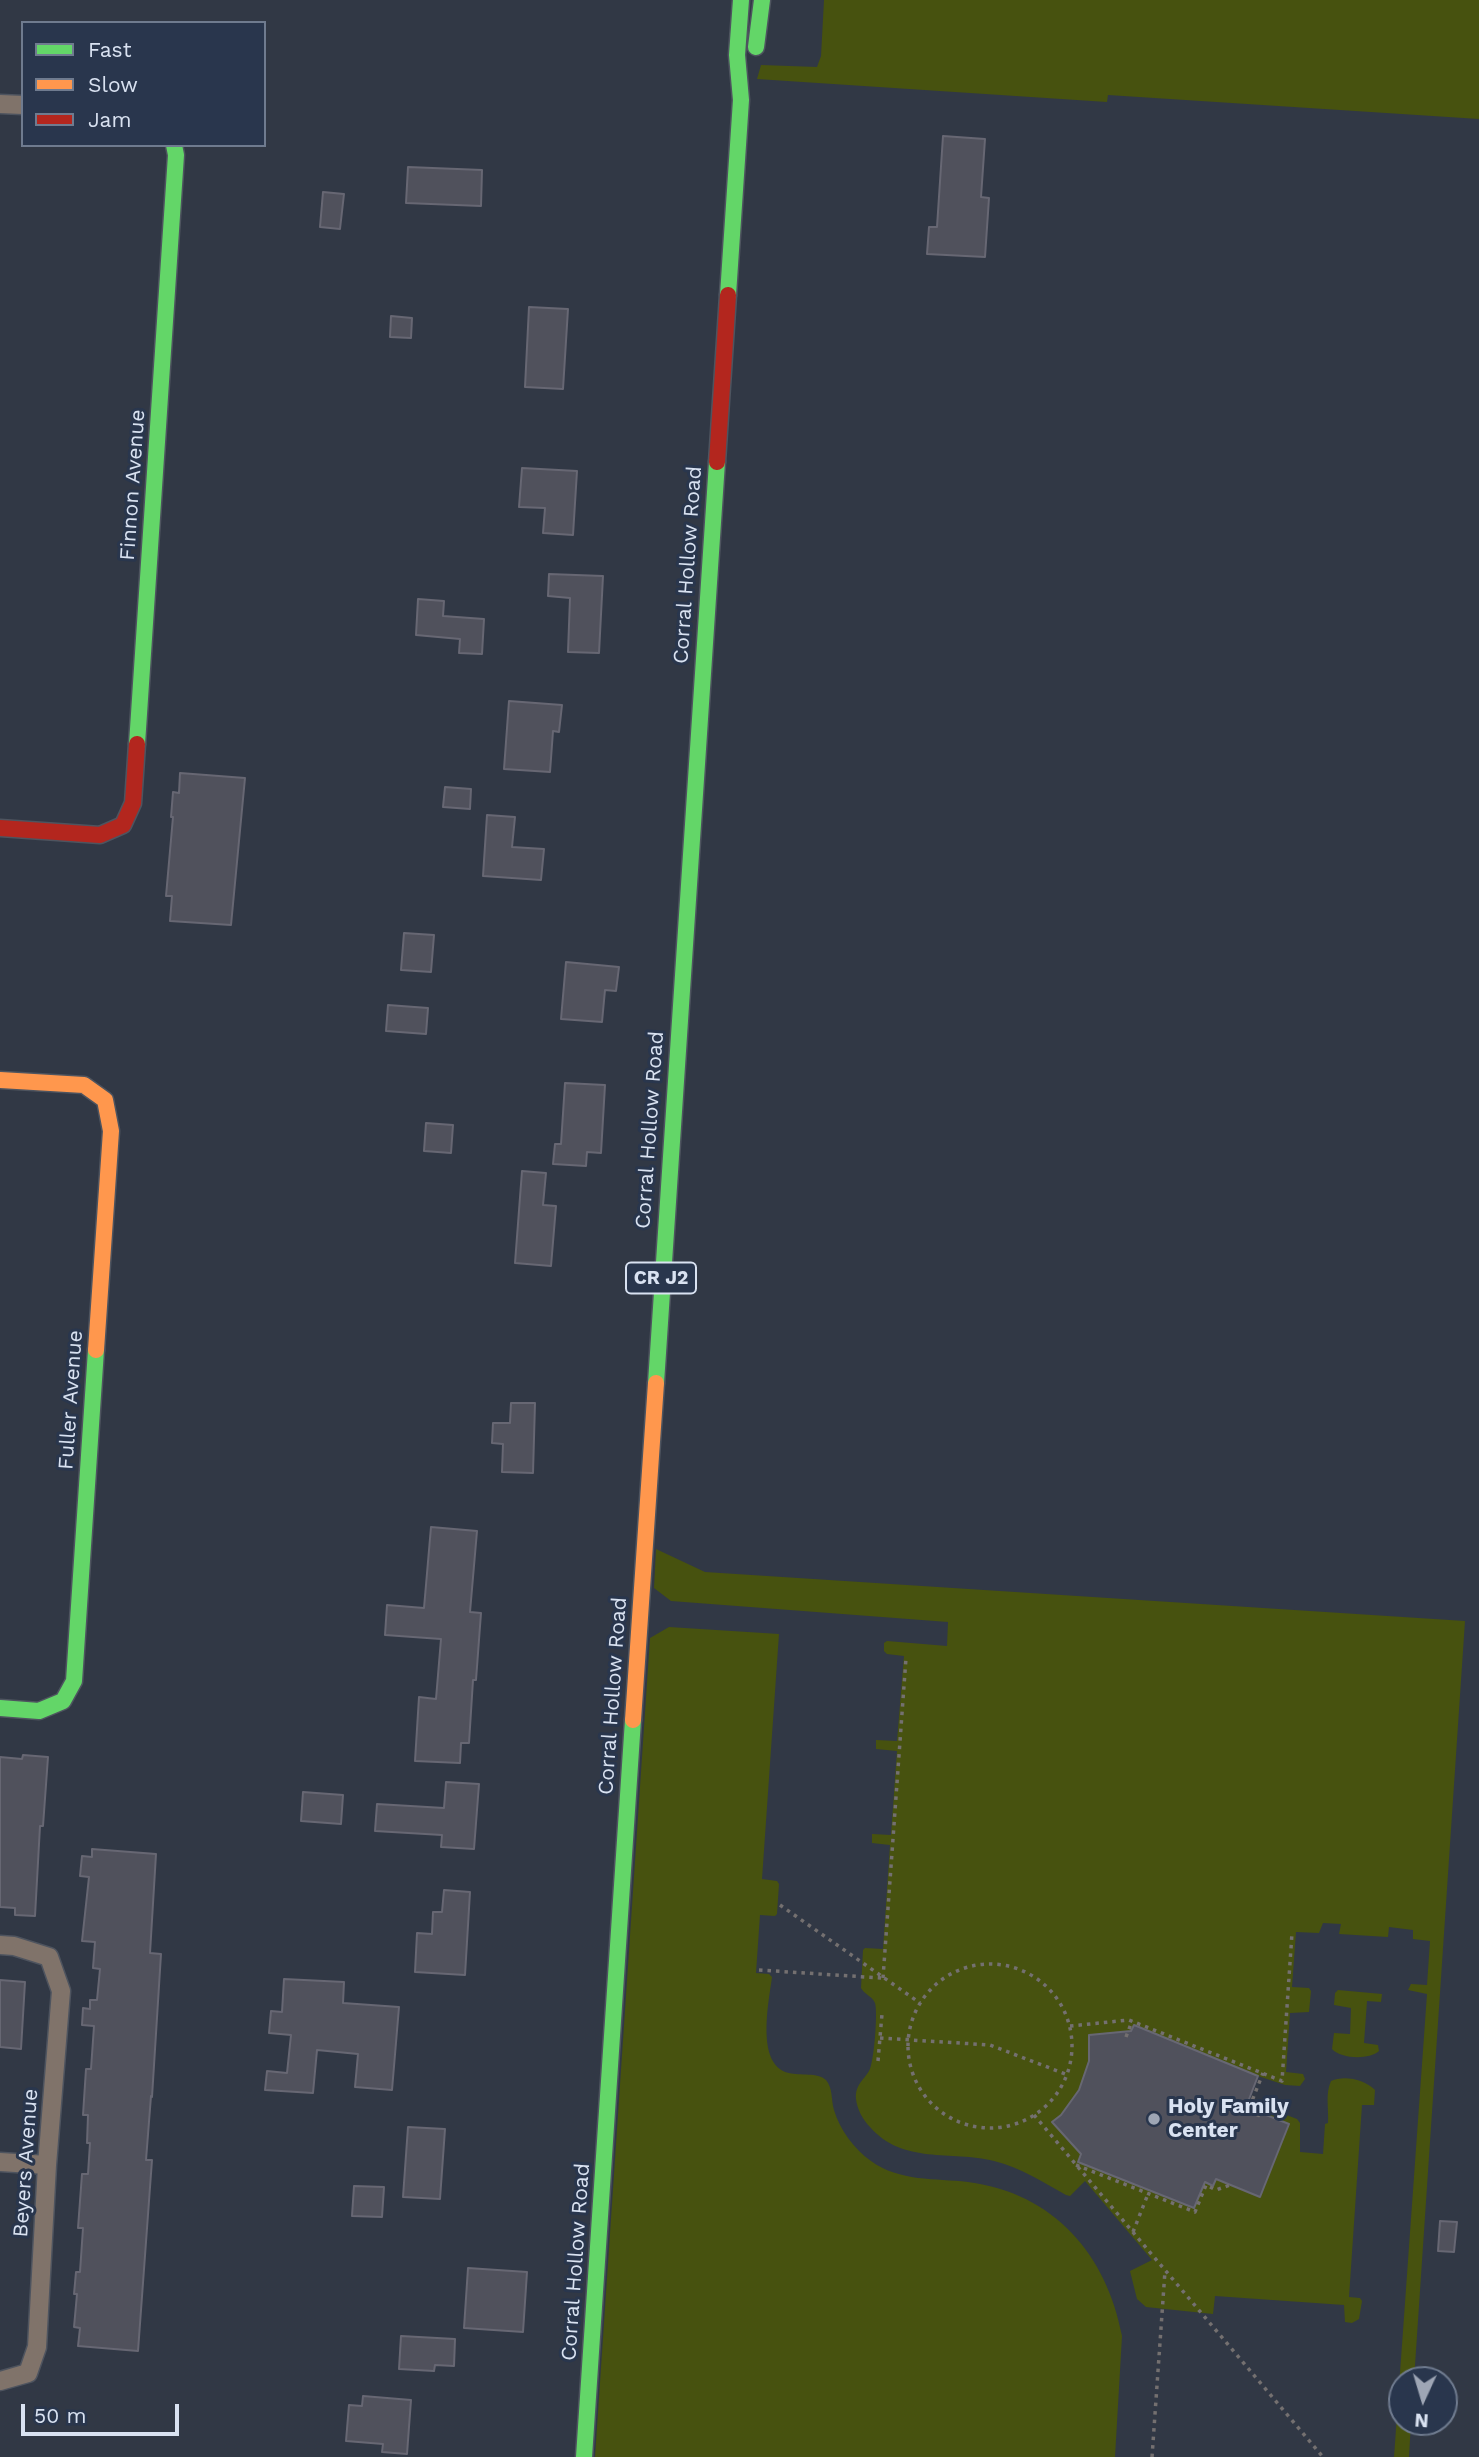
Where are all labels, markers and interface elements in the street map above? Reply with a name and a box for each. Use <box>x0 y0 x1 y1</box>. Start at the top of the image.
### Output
legend <box>21 21 266 147</box>
text: Fast <box>88 37 132 62</box>
text: Slow <box>88 72 138 97</box>
text: Jam <box>88 107 131 132</box>
street label: Finnon Avenue <box>115 409 151 561</box>
street label: Corral Hollow Road <box>669 465 707 665</box>
street label: Corral Hollow Road <box>631 1030 669 1230</box>
road number: CR J2 <box>626 1262 696 1294</box>
street label: Fuller Avenue <box>54 1329 88 1471</box>
street label: Corral Hollow Road <box>594 1596 632 1796</box>
street label: Beyers Avenue <box>8 2088 44 2238</box>
place label: Holy Family Center <box>1168 2094 1289 2144</box>
marker: Holy Family Center <box>1146 2111 1162 2127</box>
street label: Corral Hollow Road <box>557 2162 595 2362</box>
north arrow <box>1388 2366 1458 2436</box>
scale bar <box>24 2390 182 2434</box>
text: 50 m <box>34 2403 86 2428</box>
text: N <box>1414 2408 1429 2432</box>

